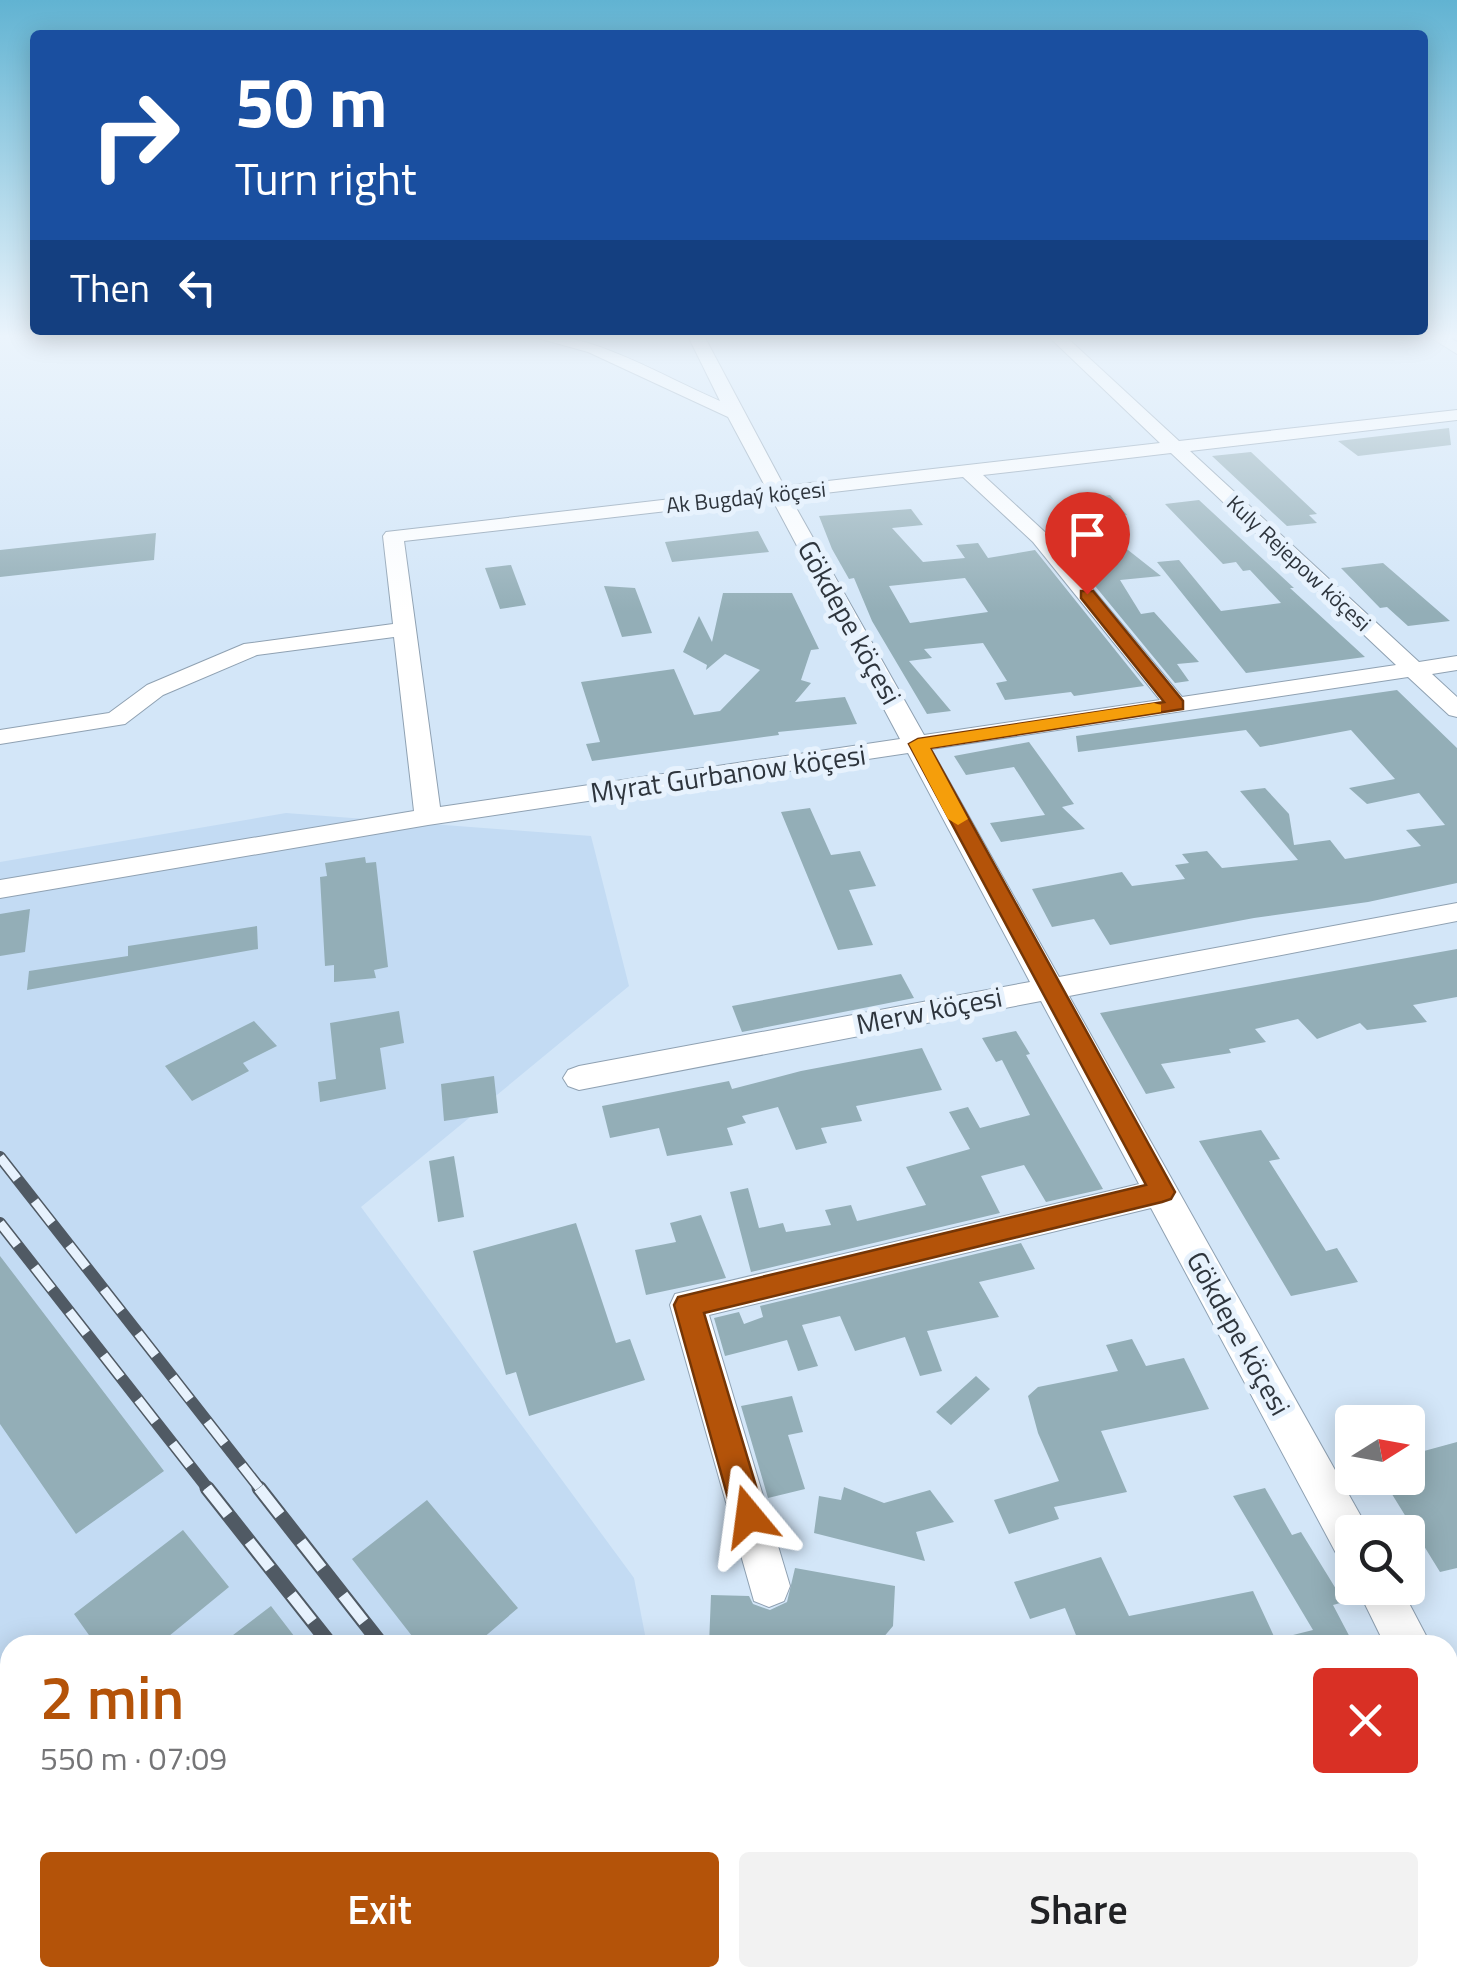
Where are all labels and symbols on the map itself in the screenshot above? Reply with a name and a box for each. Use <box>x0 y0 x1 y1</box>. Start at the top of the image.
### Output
street label: Ak Bugdaý köçesi <box>664 472 828 522</box>
street label: Kuly Rejepow köçesi <box>1219 487 1379 639</box>
pin <box>1045 492 1130 595</box>
street label: Gökdepe köçesi <box>787 532 913 712</box>
street label: Myrat Gurbanow köçesi <box>588 732 868 814</box>
street label: Merw köçesi <box>852 975 1006 1045</box>
street label: Gökdepe köçesi <box>1176 1243 1302 1423</box>
north arrow <box>1335 1405 1425 1495</box>
position arrow <box>697 1464 801 1568</box>

